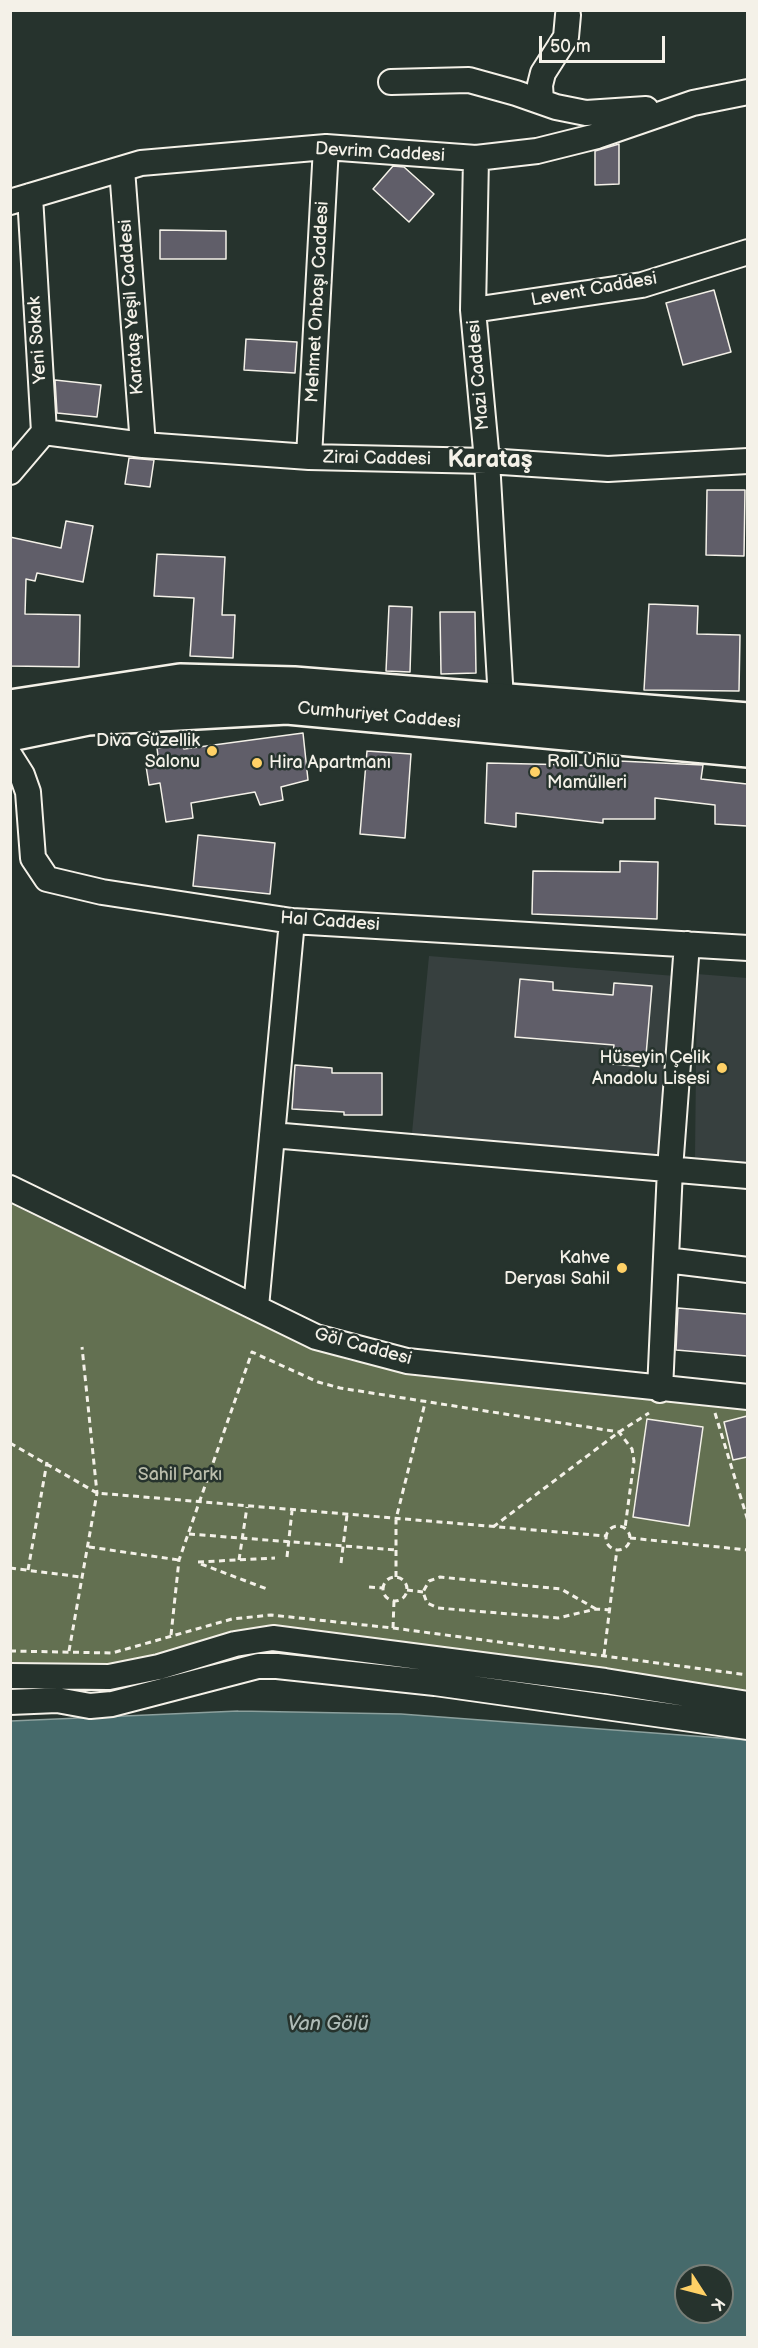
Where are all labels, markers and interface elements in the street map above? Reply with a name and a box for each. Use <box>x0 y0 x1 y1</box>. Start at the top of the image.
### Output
scale bar <box>542 24 668 62</box>
text: 50 m <box>550 36 591 57</box>
street label: Devrim Caddesi <box>315 139 445 167</box>
street label: Mehmet Onbaşı Caddesi <box>302 201 334 403</box>
street label: Karataş Yeşil Caddesi <box>115 218 149 396</box>
street label: Levent Caddesi <box>529 268 659 312</box>
street label: Yeni Sokak <box>24 296 52 384</box>
street label: Mazi Caddesi <box>463 319 495 431</box>
street label: Zirai Caddesi <box>323 447 431 471</box>
district label: Karataş <box>447 447 533 475</box>
street label: Cumhuriyet Caddesi <box>296 698 462 734</box>
place label: Diva Güzellik Salonu <box>96 730 200 772</box>
marker: Diva Güzellik Salonu <box>205 744 219 758</box>
place label: Roll Unlu Mamülleri <box>547 751 627 794</box>
place label: Hira Apartmanı <box>269 752 391 774</box>
marker: Hira Apartmanı <box>250 756 264 770</box>
marker: Roll Unlu Mamülleri <box>528 765 542 779</box>
street label: Hal Caddesi <box>280 908 380 936</box>
place label: Hüseyin Çelik Anadolu Lisesi <box>592 1047 710 1090</box>
marker: Hüseyin Çelik Anadolu Lisesi <box>715 1061 729 1075</box>
place label: Kahve Deryası Sahil <box>504 1247 610 1290</box>
marker: Kahve Deryası Sahil <box>615 1261 629 1275</box>
street label: Göl Caddesi <box>312 1324 414 1370</box>
park label: Sahil Parkı <box>138 1464 222 1486</box>
water label: Van Gölü <box>287 2013 369 2037</box>
north arrow <box>674 2264 734 2324</box>
text: K <box>706 2294 728 2314</box>

